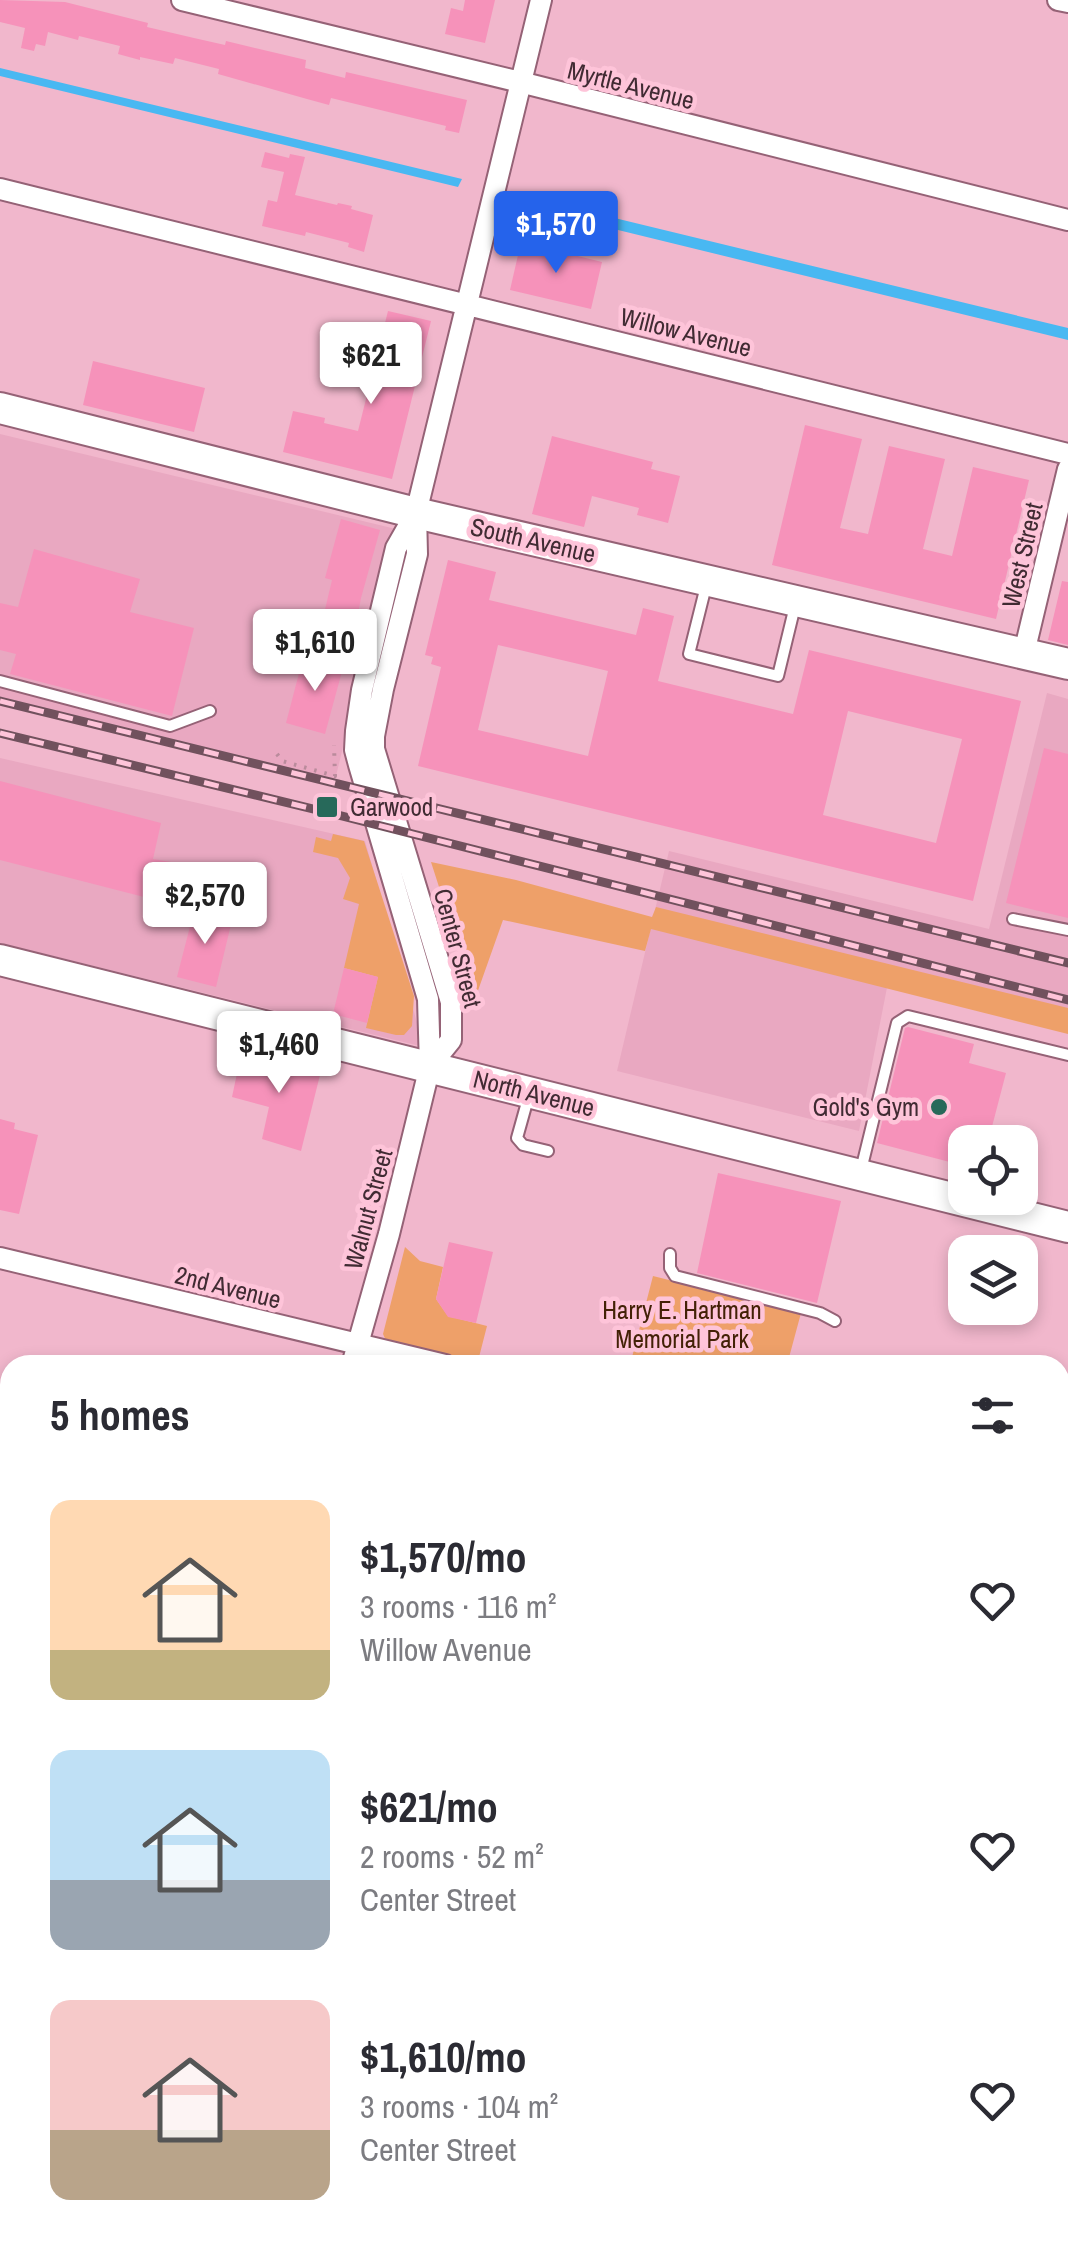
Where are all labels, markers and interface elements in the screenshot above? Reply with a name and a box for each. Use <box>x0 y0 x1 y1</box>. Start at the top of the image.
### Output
street label: Myrtle Avenue <box>564 53 698 117</box>
pin: $1,570 <box>475 191 637 276</box>
text: $1,570 <box>516 202 596 245</box>
street label: Willow Avenue <box>617 299 755 365</box>
pin: $621 <box>312 322 430 407</box>
text: $621 <box>342 333 400 376</box>
street label: West Street <box>993 499 1051 611</box>
street label: South Avenue <box>467 509 599 571</box>
pin: $1,610 <box>234 609 396 694</box>
text: $1,610 <box>275 620 355 663</box>
place label: Garwood <box>350 790 433 824</box>
marker: Garwood <box>314 794 340 820</box>
pin: $2,570 <box>124 862 286 947</box>
text: $2,570 <box>165 873 245 916</box>
street label: Center Street <box>426 885 490 1012</box>
pin: $1,460 <box>198 1011 360 1096</box>
text: $1,460 <box>239 1022 319 1065</box>
street label: North Avenue <box>470 1062 598 1124</box>
place label: Gold's Gym <box>813 1090 919 1124</box>
marker: Gold's Gym <box>928 1096 950 1118</box>
map controls <box>948 1125 1038 1325</box>
button: locate <box>948 1125 1038 1215</box>
street label: Walnut Street <box>336 1145 400 1273</box>
button: layers <box>948 1235 1038 1325</box>
street label: 2nd Avenue <box>172 1257 284 1317</box>
park label: Harry E. Hartman Memorial Park <box>602 1293 762 1356</box>
text: 5 homes <box>50 1387 190 1443</box>
icon: filters <box>965 1388 1020 1443</box>
text: $1,570/mo <box>360 1529 527 1585</box>
icon: home <box>130 1540 250 1660</box>
icon: heart <box>965 1573 1020 1628</box>
text: 3 rooms · 116 m² <box>360 1585 556 1628</box>
text: Willow Avenue <box>360 1628 532 1671</box>
text: $621/mo <box>360 1779 498 1835</box>
icon: home <box>130 1790 250 1910</box>
icon: heart <box>965 1823 1020 1878</box>
text: 2 rooms · 52 m² <box>360 1835 544 1878</box>
text: Center Street <box>360 1878 516 1921</box>
text: $1,610/mo <box>360 2029 527 2085</box>
icon: home <box>130 2040 250 2160</box>
icon: heart <box>965 2073 1020 2128</box>
text: 3 rooms · 104 m² <box>360 2085 558 2128</box>
text: Center Street <box>360 2128 516 2171</box>

